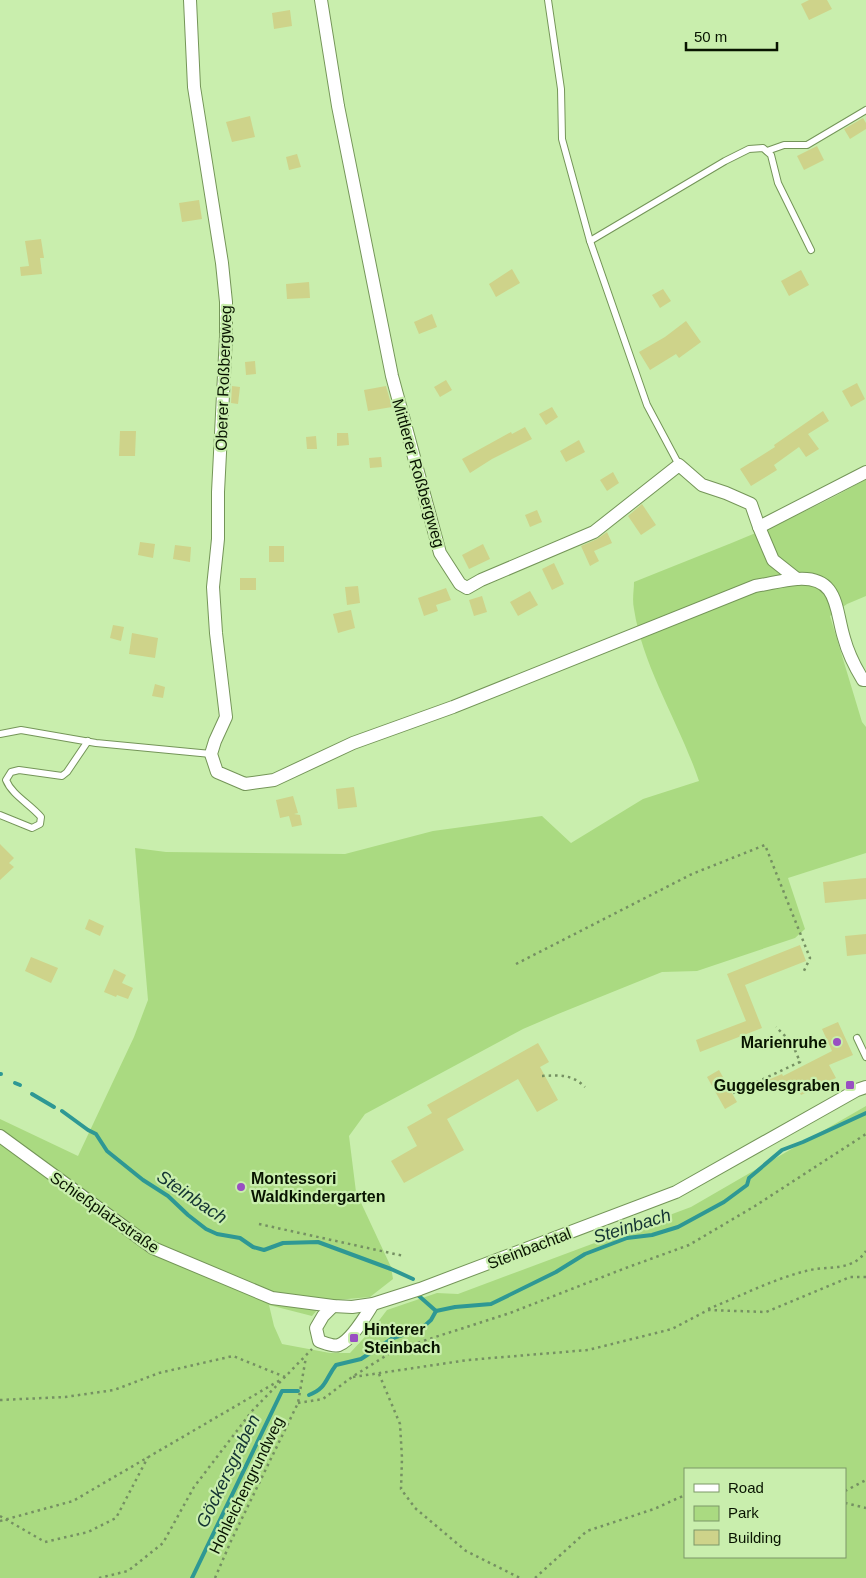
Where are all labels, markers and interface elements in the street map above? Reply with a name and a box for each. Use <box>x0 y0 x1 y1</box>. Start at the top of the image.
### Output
scale bar <box>686 20 777 52</box>
text: 50 m <box>694 28 727 45</box>
street label: Oberer Roßbergweg <box>212 305 235 451</box>
street label: Mittlerer Roßbergweg <box>389 397 448 549</box>
place label: Marienruhe <box>741 1034 827 1051</box>
marker: Marienruhe <box>831 1036 843 1048</box>
place label: Guggelesgraben <box>714 1077 840 1094</box>
marker: Guggelesgraben <box>844 1079 856 1091</box>
water label: Steinbach <box>153 1166 231 1228</box>
street label: Schießplatzstraße <box>47 1168 162 1256</box>
place label: Montessori Waldkindergarten <box>251 1170 386 1205</box>
marker: Montessori Waldkindergarten <box>235 1181 247 1193</box>
water label: Steinbach <box>591 1205 673 1247</box>
street label: Steinbachtal <box>485 1225 573 1272</box>
place label: Hinterer Steinbach <box>364 1321 440 1356</box>
marker: Hinterer Steinbach <box>348 1332 360 1344</box>
water label: Göckersgraben <box>192 1411 264 1531</box>
street label: Hohleichengrundweg <box>206 1414 287 1557</box>
legend <box>684 1468 846 1558</box>
text: Road <box>728 1479 764 1496</box>
text: Park <box>728 1504 759 1521</box>
text: Building <box>728 1529 781 1546</box>

